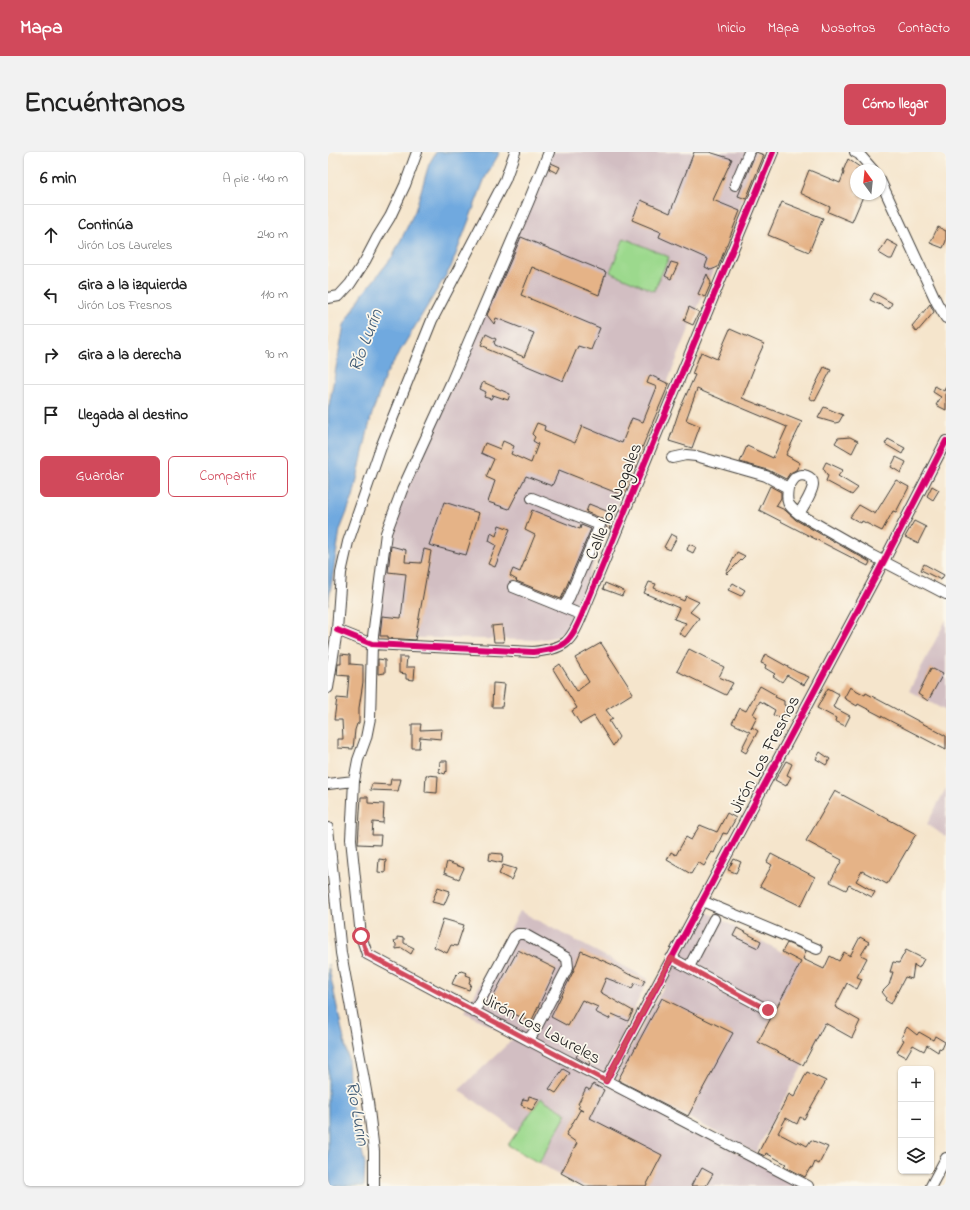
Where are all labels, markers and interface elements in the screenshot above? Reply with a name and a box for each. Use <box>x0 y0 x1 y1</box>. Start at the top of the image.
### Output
text: Mapa <box>20 15 62 42</box>
text: Inicio <box>717 18 746 39</box>
text: Mapa <box>768 18 799 39</box>
text: Nosotros <box>821 18 876 39</box>
text: Contacto <box>898 18 950 39</box>
text: Encuéntranos <box>24 84 185 125</box>
button: Cómo llegar <box>844 84 946 125</box>
north arrow <box>850 164 886 200</box>
text: 6 min <box>40 166 76 191</box>
text: A pie · 440 m <box>223 169 288 188</box>
text: Continúa <box>78 214 133 236</box>
icon: ahead <box>40 224 62 246</box>
text: 240 m <box>257 225 288 244</box>
text: Jirón Los Laureles <box>78 236 172 255</box>
text: Gira a la izquierda <box>78 274 187 296</box>
icon: left <box>40 284 62 306</box>
text: 110 m <box>261 285 288 304</box>
text: Jirón Los Fresnos <box>78 296 172 315</box>
water label: Río Lurín <box>342 305 391 376</box>
icon: right <box>40 344 62 366</box>
text: Gira a la derecha <box>78 344 181 366</box>
text: 90 m <box>265 345 288 364</box>
icon: arrive <box>40 404 62 426</box>
text: Llegada al destino <box>78 404 188 426</box>
street label: Calle los Nogales <box>580 439 651 564</box>
button: Guardar <box>40 456 160 497</box>
button: Compartir <box>168 456 288 497</box>
street label: Jirón Los Fresnos <box>724 691 808 819</box>
route start <box>352 927 370 945</box>
street label: Jirón Los Laureles <box>477 988 605 1072</box>
route end <box>759 1001 777 1019</box>
map controls <box>898 1066 934 1174</box>
button: + <box>898 1066 934 1102</box>
water label: Río Lurín <box>338 1079 376 1148</box>
button: − <box>898 1102 934 1138</box>
button: layers <box>898 1138 934 1174</box>

